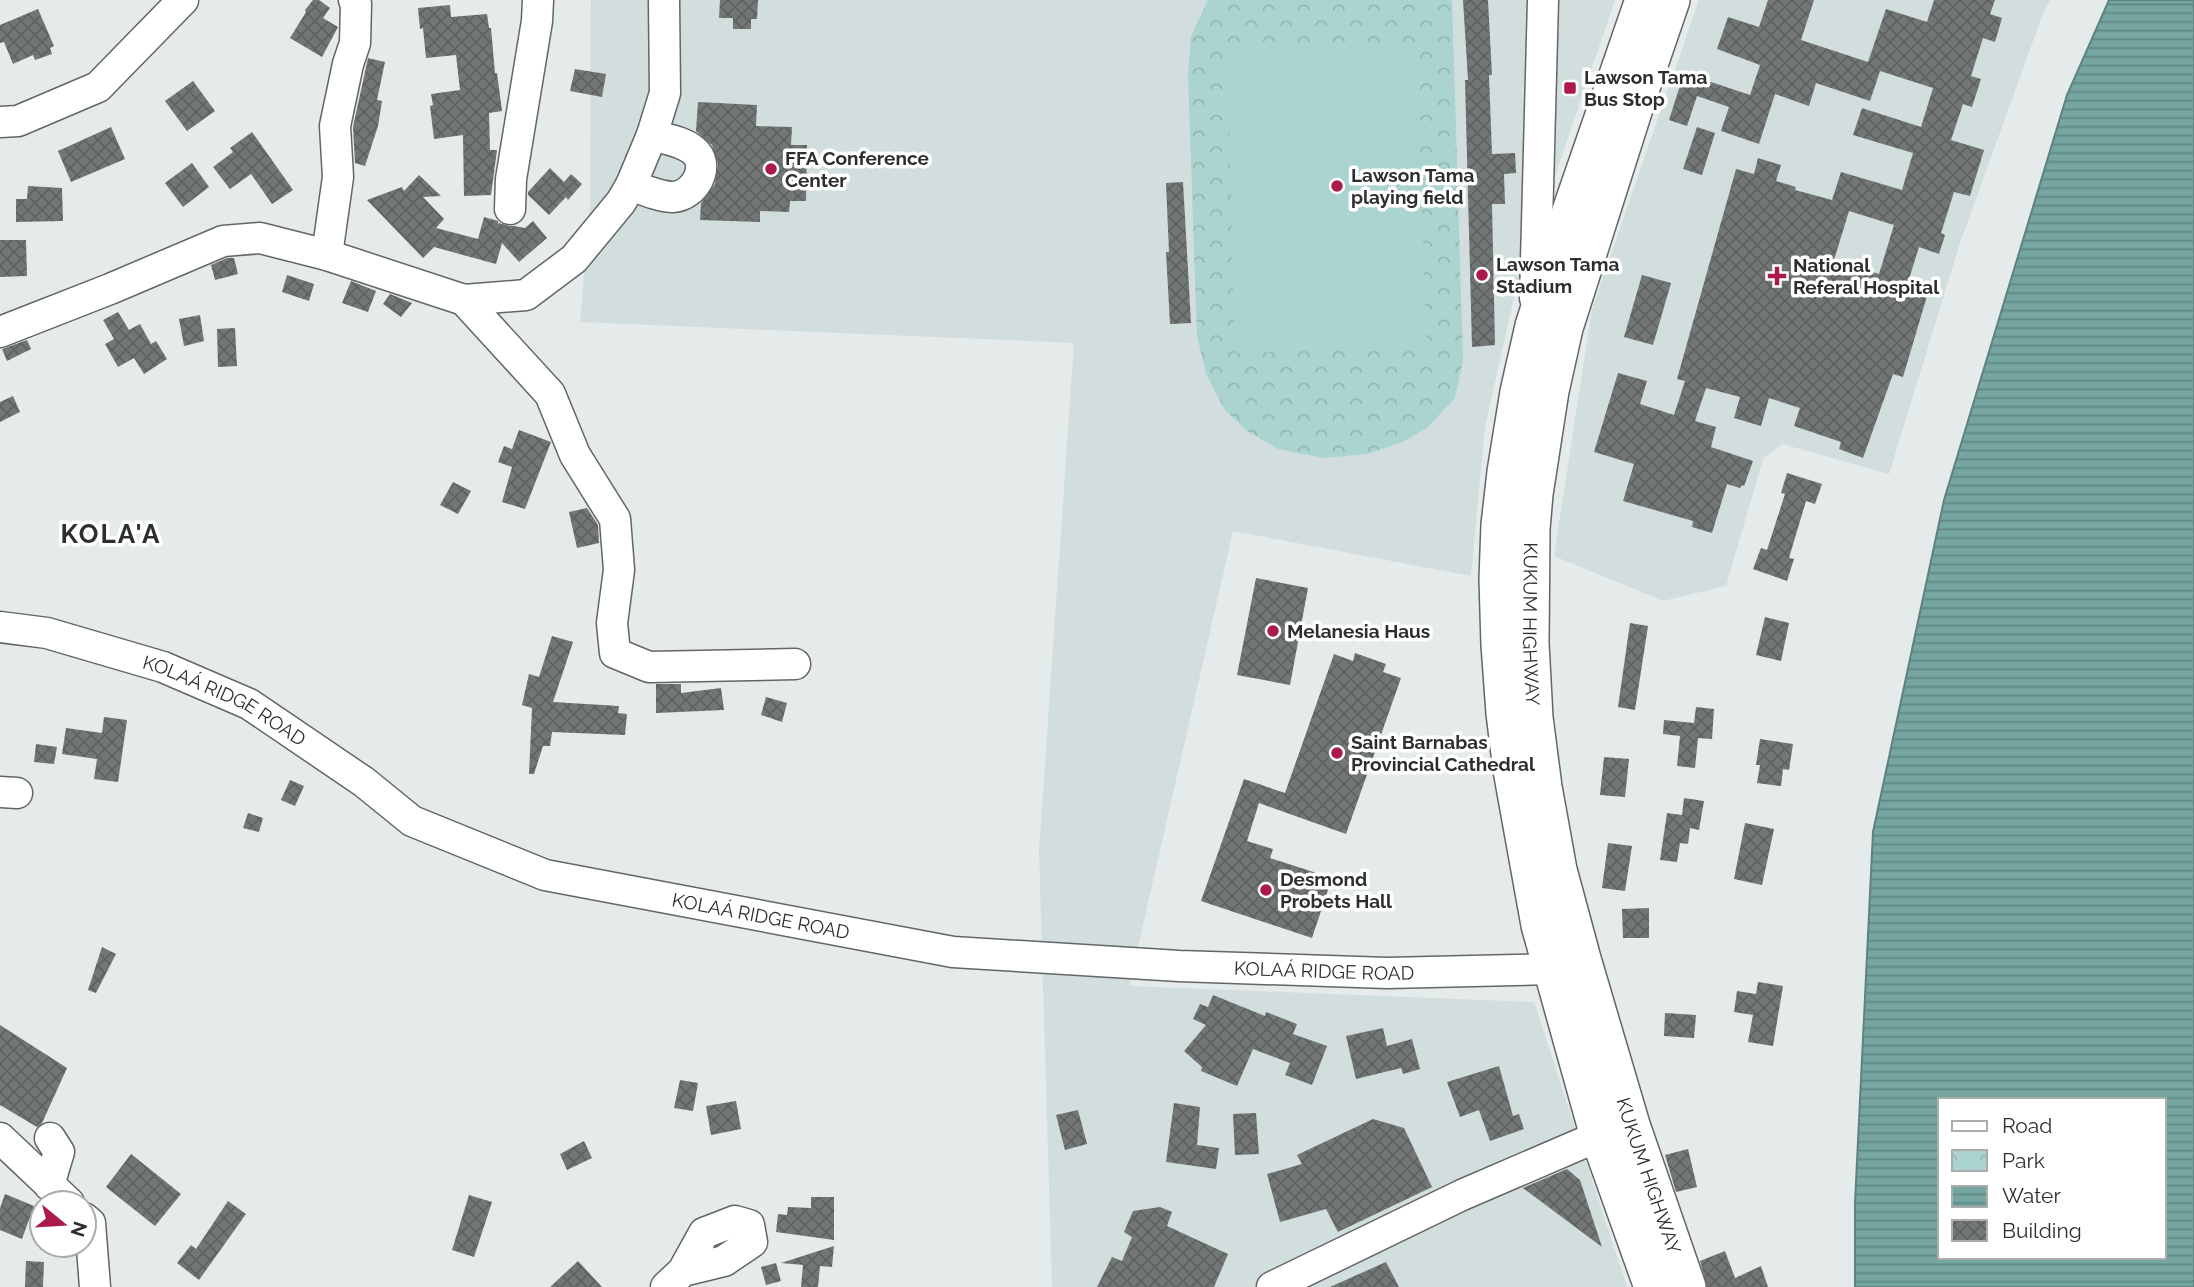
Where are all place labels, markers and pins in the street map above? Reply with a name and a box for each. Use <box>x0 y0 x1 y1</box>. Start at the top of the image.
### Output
place label: Lawson Tama Bus Stop <box>1584 66 1707 110</box>
marker: Lawson Tama Bus Stop <box>1562 80 1578 96</box>
place label: FFA Conference Center <box>785 147 929 191</box>
marker: FFA Conference Center <box>763 161 779 177</box>
place label: Lawson Tama playing field <box>1351 164 1474 208</box>
marker: Lawson Tama playing field <box>1329 178 1345 194</box>
place label: Lawson Tama Stadium <box>1496 253 1619 297</box>
place label: National Referal Hospital <box>1793 254 1940 298</box>
marker: National Referal Hospital <box>1767 266 1787 286</box>
marker: Lawson Tama Stadium <box>1474 267 1490 283</box>
place label: Melanesia Haus <box>1287 620 1430 642</box>
marker: Melanesia Haus <box>1265 623 1281 639</box>
place label: Saint Barnabas Provincial Cathedral <box>1351 731 1536 775</box>
marker: Saint Barnabas Provincial Cathedral <box>1329 745 1345 761</box>
place label: Desmond Probets Hall <box>1280 868 1393 912</box>
marker: Desmond Probets Hall <box>1258 882 1274 898</box>

